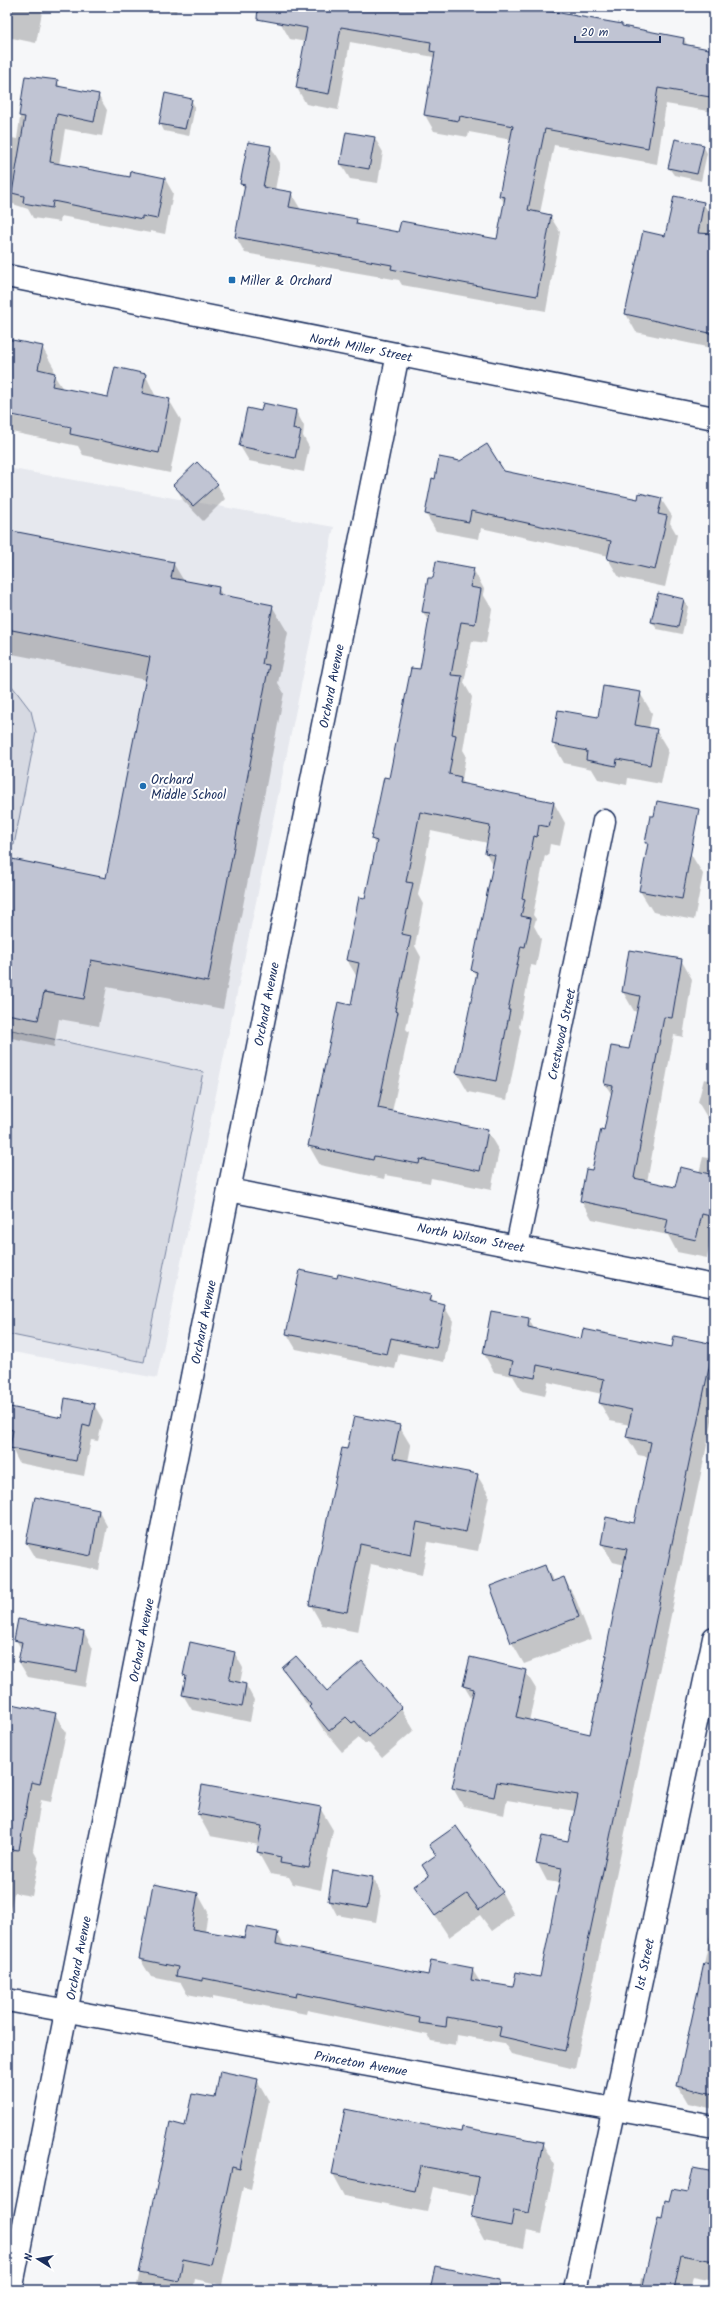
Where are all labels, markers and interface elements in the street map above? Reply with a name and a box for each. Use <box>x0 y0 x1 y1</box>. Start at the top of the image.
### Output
scale bar <box>575 18 660 44</box>
text: 20 m <box>581 23 609 42</box>
place label: Miller & Orchard <box>240 271 332 292</box>
marker: Miller & Orchard <box>227 275 237 285</box>
street label: North Miller Street <box>308 328 415 369</box>
street label: Orchard Avenue <box>314 642 351 730</box>
place label: Orchard Middle School <box>151 770 226 806</box>
marker: Orchard Middle School <box>138 781 148 791</box>
street label: Orchard Avenue <box>249 960 286 1048</box>
street label: Crestwood Street <box>542 985 583 1082</box>
street label: North Wilson Street <box>415 1218 527 1259</box>
street label: Orchard Avenue <box>186 1278 223 1366</box>
street label: Orchard Avenue <box>124 1596 161 1684</box>
street label: Orchard Avenue <box>61 1914 98 2002</box>
street label: 1st Street <box>630 1935 661 1992</box>
street label: Princeton Avenue <box>312 2046 409 2083</box>
north arrow <box>18 2239 58 2279</box>
text: N <box>20 2252 39 2262</box>

